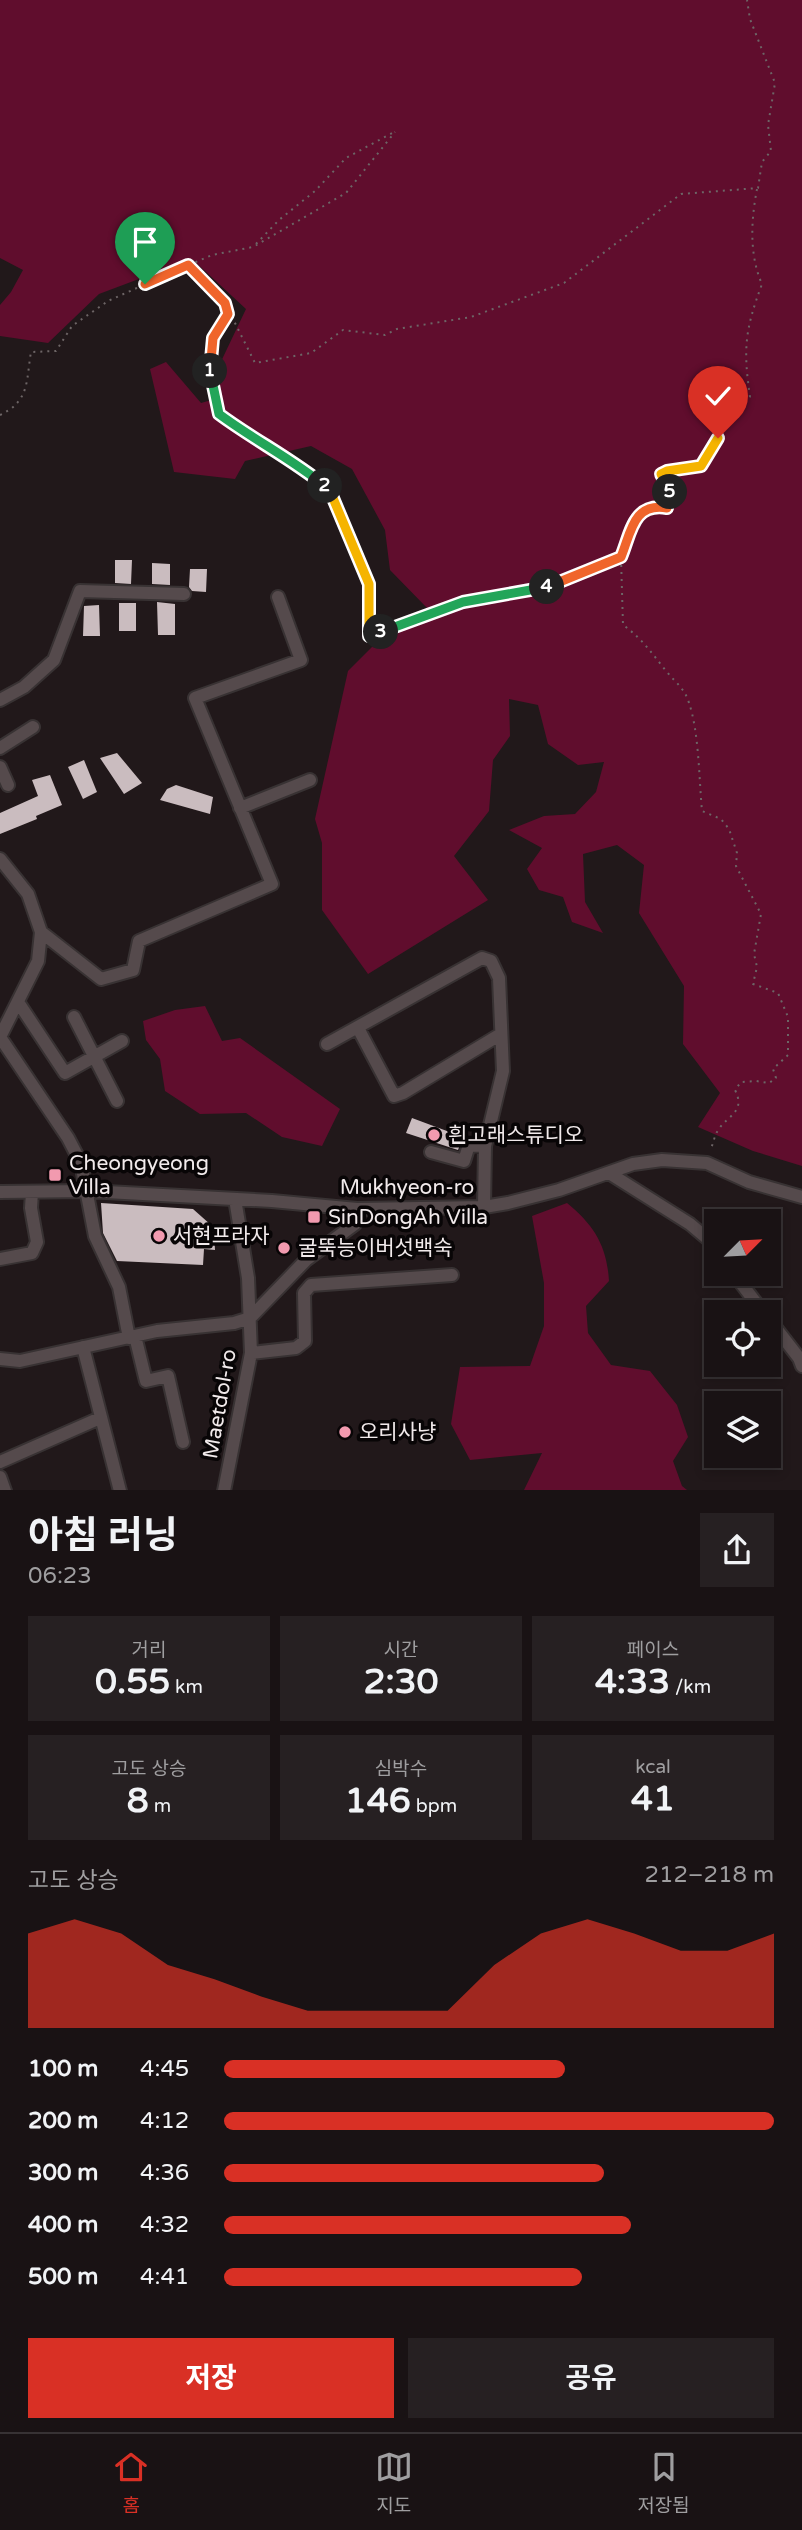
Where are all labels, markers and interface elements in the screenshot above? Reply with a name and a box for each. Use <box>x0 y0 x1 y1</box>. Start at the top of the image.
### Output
pin <box>115 212 175 284</box>
icon: arrive <box>126 223 164 261</box>
pin: 1 <box>192 354 228 388</box>
text: 1 <box>204 359 215 381</box>
pin <box>688 366 748 438</box>
icon: check <box>699 377 737 415</box>
pin: 2 <box>308 468 342 504</box>
text: 2 <box>319 474 330 496</box>
pin: 5 <box>652 475 688 510</box>
text: 5 <box>664 480 675 502</box>
pin: 4 <box>530 570 564 604</box>
text: 4 <box>541 575 552 597</box>
pin: 3 <box>364 614 398 650</box>
text: 3 <box>375 620 386 642</box>
place label: 흰고래스튜디오 <box>448 1123 583 1148</box>
marker: 흰고래스튜디오 <box>426 1127 442 1143</box>
place label: Cheongyeong Villa <box>69 1151 209 1200</box>
marker: Cheongyeong Villa <box>47 1167 63 1183</box>
street label: Mukhyeon-ro <box>340 1175 474 1200</box>
place label: SinDongAh Villa <box>328 1205 488 1230</box>
marker: SinDongAh Villa <box>306 1209 322 1225</box>
north arrow <box>704 1209 780 1286</box>
map controls <box>704 1209 781 1468</box>
place label: 서현프라자 <box>173 1224 270 1249</box>
marker: 서현프라자 <box>151 1228 167 1244</box>
place label: 굴뚝능이버섯백숙 <box>298 1236 453 1261</box>
marker: 굴뚝능이버섯백숙 <box>276 1240 292 1256</box>
button: locate <box>704 1300 781 1377</box>
street label: Maetdol-ro <box>198 1347 242 1461</box>
button: layers <box>704 1391 781 1468</box>
place label: 오리사냥 <box>359 1420 436 1445</box>
marker: 오리사냥 <box>337 1424 353 1440</box>
text: 아침 러닝 <box>28 1513 178 1559</box>
button: share <box>700 1513 774 1587</box>
text: 06:23 <box>28 1562 92 1590</box>
text: 거리 <box>132 1639 166 1661</box>
text: 시간 <box>384 1639 418 1661</box>
text: 페이스 <box>627 1639 679 1661</box>
text: 0.55 <box>95 1661 170 1703</box>
text: 2:30 <box>363 1661 439 1703</box>
text: 4:33 <box>595 1661 670 1703</box>
text: km <box>170 1676 203 1698</box>
text: /km <box>670 1676 711 1698</box>
text: kcal <box>635 1756 671 1778</box>
text: 고도 상승 <box>112 1758 186 1780</box>
text: 심박수 <box>375 1758 427 1780</box>
text: 41 <box>631 1778 675 1820</box>
text: 8 <box>127 1780 149 1822</box>
text: 146 <box>345 1780 411 1822</box>
text: m <box>149 1795 171 1817</box>
text: bpm <box>411 1795 457 1817</box>
text: 212–218 m <box>645 1861 774 1889</box>
text: 고도 상승 <box>28 1867 119 1895</box>
text: 100 m <box>28 2055 98 2083</box>
text: 4:45 <box>140 2055 189 2083</box>
text: 200 m <box>28 2107 98 2135</box>
text: 4:12 <box>140 2107 189 2135</box>
text: 300 m <box>28 2159 98 2187</box>
text: 4:36 <box>140 2159 189 2187</box>
text: 400 m <box>28 2211 98 2239</box>
text: 4:32 <box>140 2211 189 2239</box>
text: 500 m <box>28 2263 98 2291</box>
text: 4:41 <box>140 2263 189 2291</box>
button: 저장 <box>28 2338 394 2418</box>
button: 공유 <box>408 2338 774 2418</box>
tab: 홈 <box>112 2448 150 2517</box>
tab: 지도 <box>375 2448 413 2517</box>
tab: 저장됨 <box>637 2448 690 2517</box>

